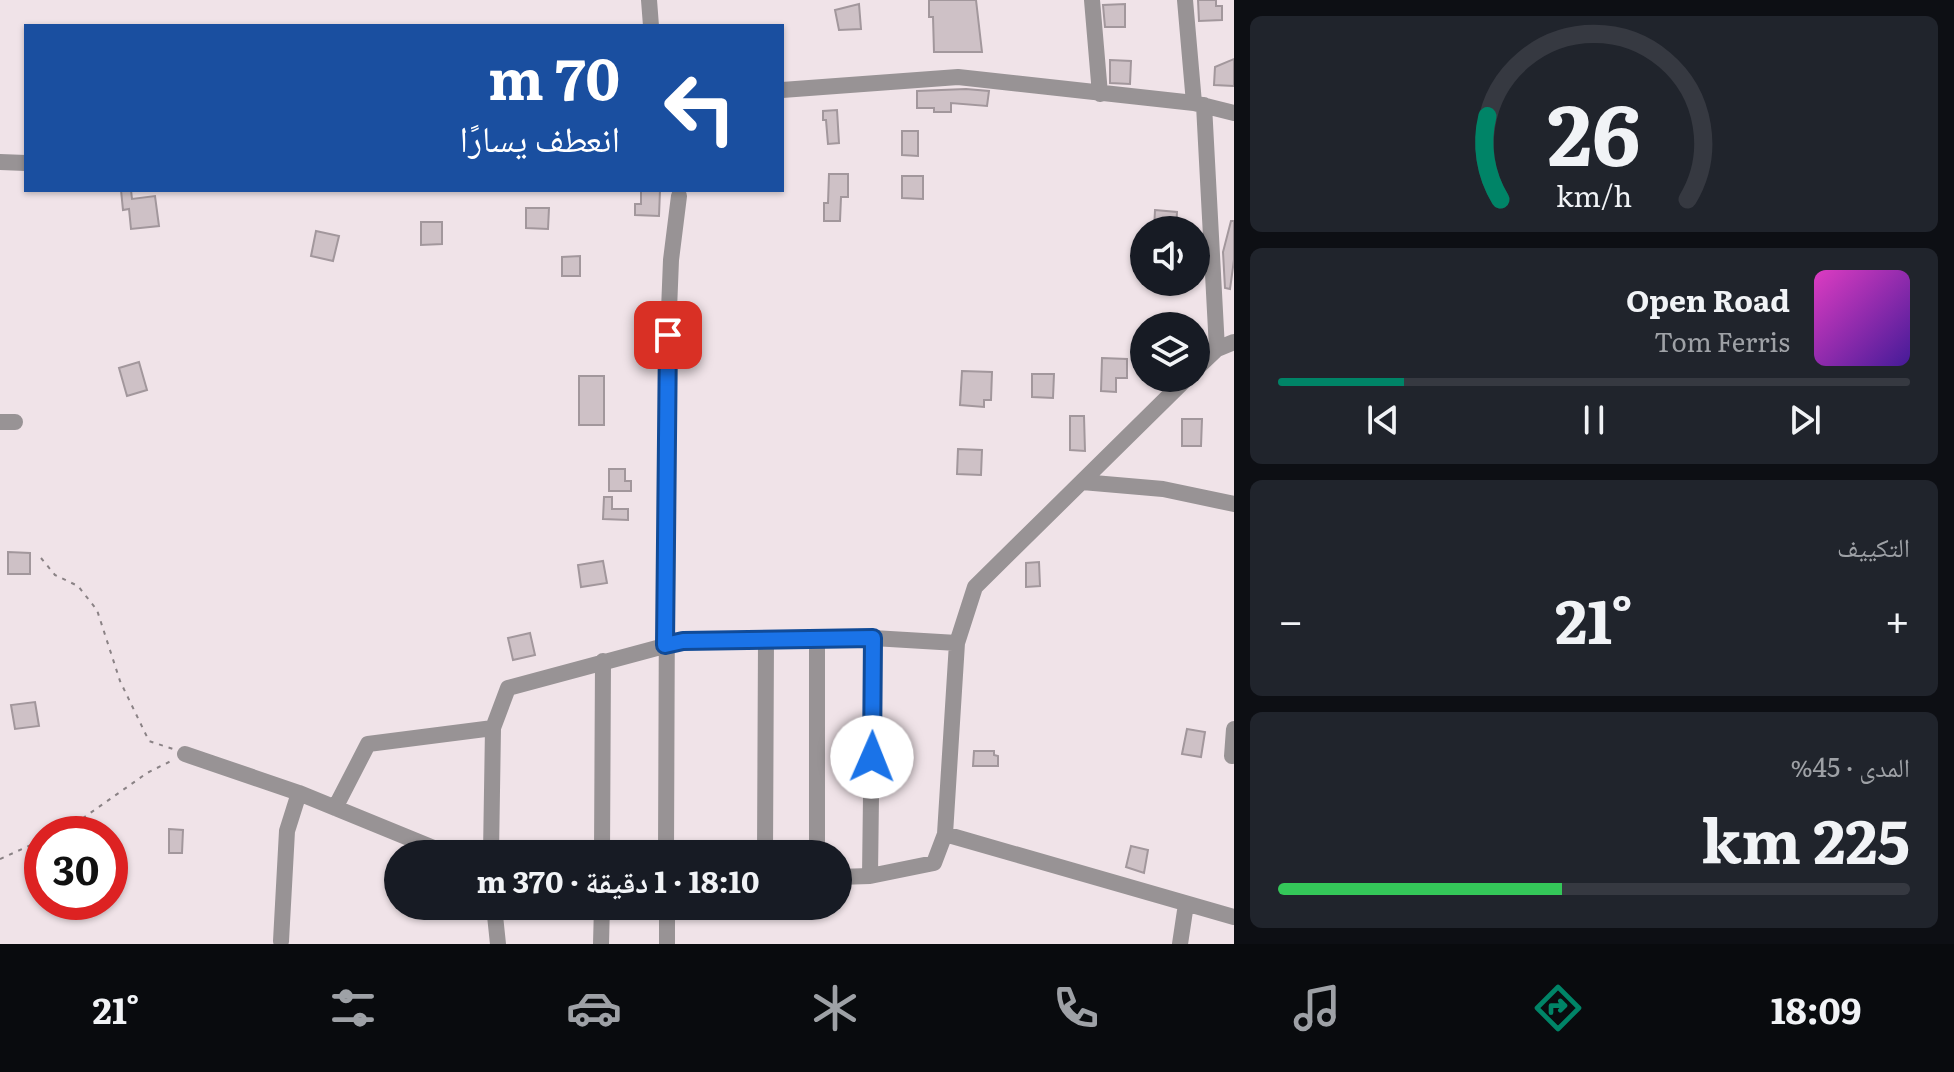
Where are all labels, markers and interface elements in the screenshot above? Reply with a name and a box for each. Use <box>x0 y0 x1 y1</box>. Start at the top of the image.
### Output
text: 70 m <box>488 34 620 117</box>
icon: left <box>648 56 752 160</box>
text: 26 <box>1547 68 1641 192</box>
text: انعطف يسارًا <box>460 110 620 163</box>
text: km/h <box>1556 173 1632 216</box>
map controls <box>1130 216 1210 392</box>
button: sound <box>1130 216 1210 296</box>
text: Open Road <box>1626 277 1790 321</box>
pin <box>634 301 702 369</box>
button: layers <box>1130 312 1210 392</box>
icon: arrive <box>646 313 690 357</box>
text: Tom Ferris <box>1654 321 1790 360</box>
icon: previous <box>1361 398 1405 442</box>
icon: pause <box>1572 398 1616 442</box>
icon: next <box>1783 398 1827 442</box>
text: التكييف <box>1837 526 1910 565</box>
text: 21° <box>1555 573 1633 662</box>
text: − <box>1278 585 1304 651</box>
text: + <box>1884 585 1910 651</box>
position arrow <box>830 715 914 799</box>
text: المدى · 45% <box>1790 746 1910 785</box>
text: 225 km <box>1701 793 1910 882</box>
speed limit sign: 30 <box>24 816 128 920</box>
text: 18:10 · 1 دقيقة · 370 m <box>477 858 759 902</box>
icon: filters <box>325 980 381 1036</box>
icon: car <box>566 980 622 1036</box>
icon: climate <box>807 980 863 1036</box>
icon: phone <box>1048 980 1104 1036</box>
icon: music <box>1289 980 1345 1036</box>
icon: directions <box>1530 980 1586 1036</box>
text: 21° <box>93 982 140 1035</box>
text: 18:09 <box>1771 982 1862 1035</box>

